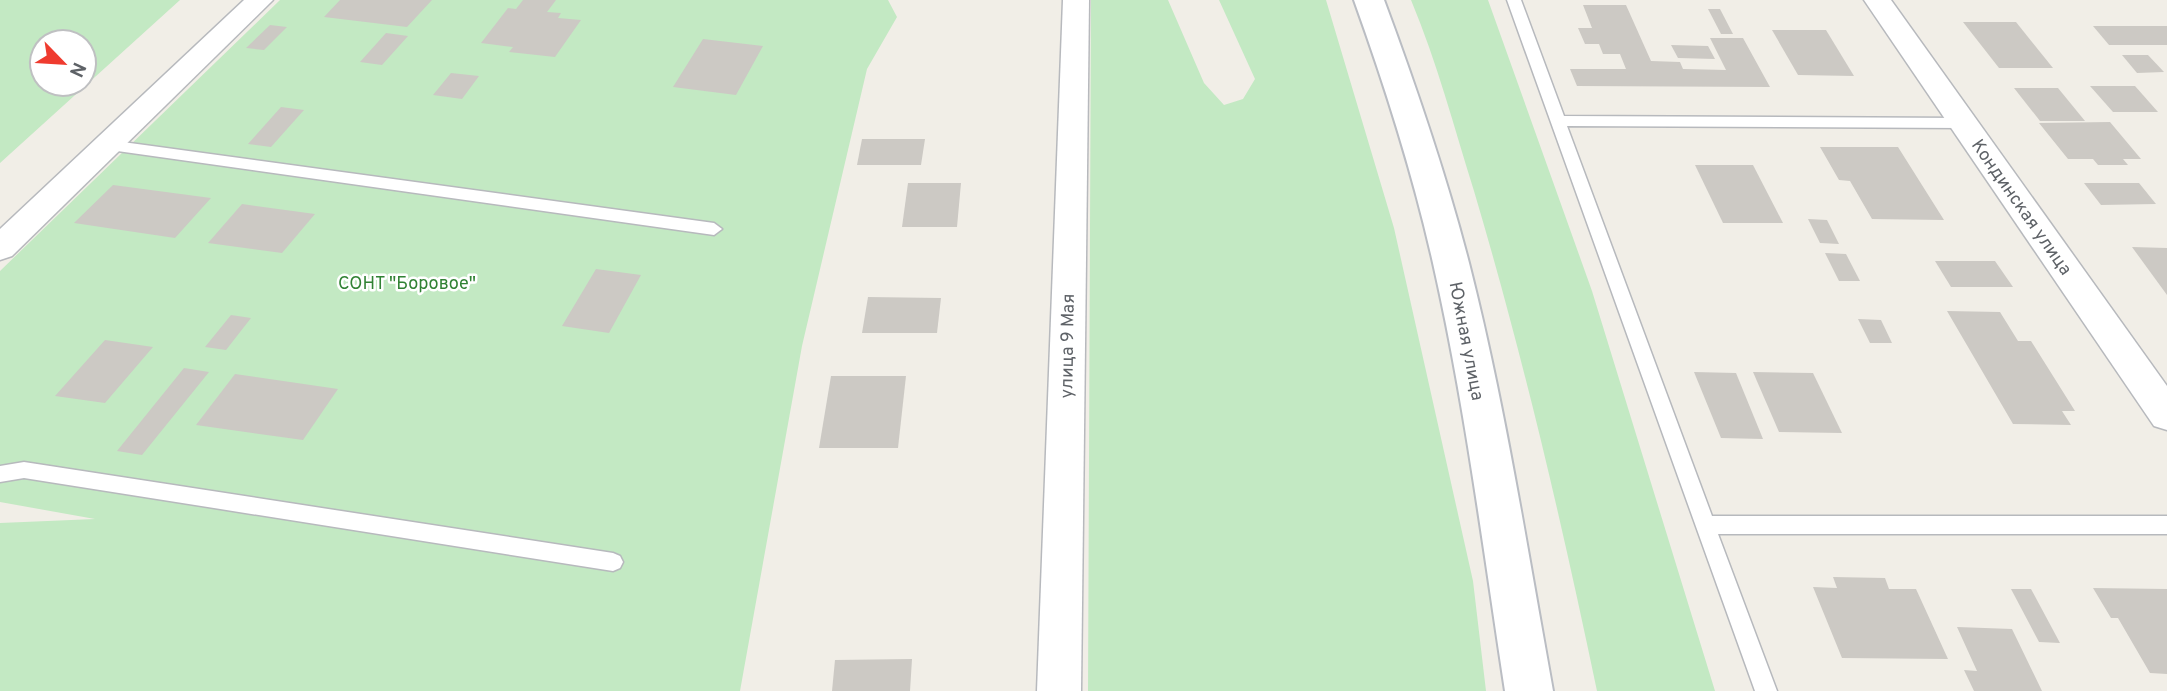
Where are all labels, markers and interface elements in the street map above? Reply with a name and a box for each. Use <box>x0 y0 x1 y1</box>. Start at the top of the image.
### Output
north arrow <box>28 28 98 98</box>
text: N <box>63 58 90 81</box>
street label: Кондинская улица <box>1965 135 2076 280</box>
park label: СОНТ "Боровое" <box>338 273 476 296</box>
street label: Южная улица <box>1443 280 1488 403</box>
street label: улица 9 Мая <box>1056 294 1081 399</box>

